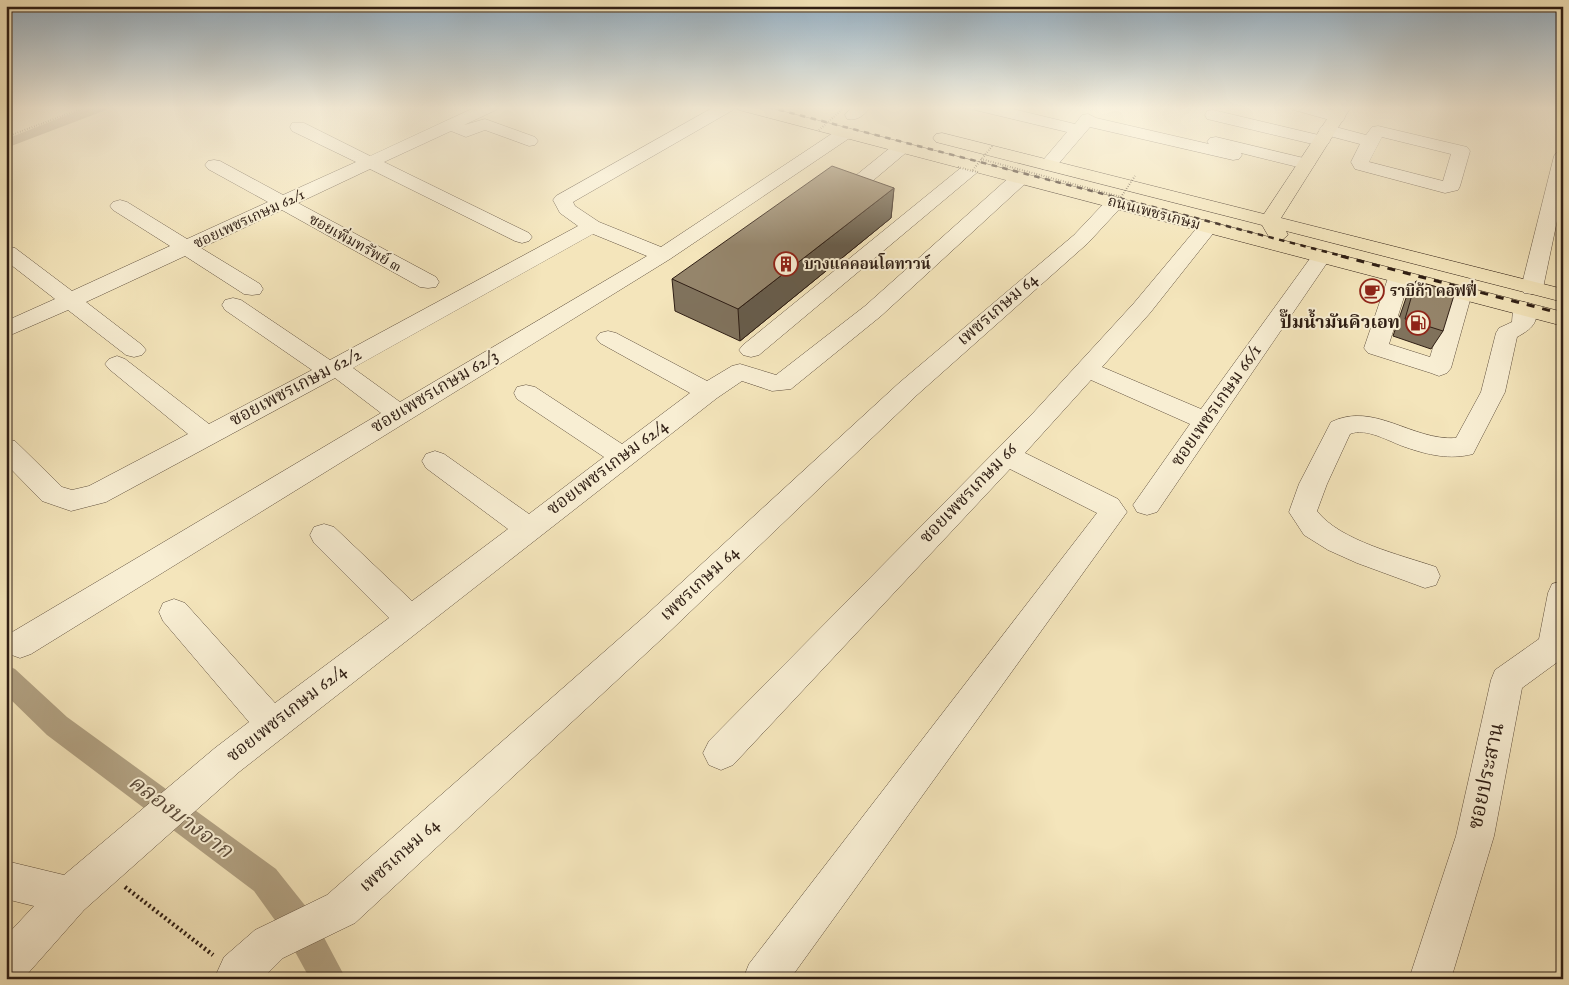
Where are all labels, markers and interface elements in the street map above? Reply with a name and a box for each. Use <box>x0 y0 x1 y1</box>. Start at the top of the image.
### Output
street label: ซอยเพชรเกษม 62/1 <box>190 185 308 253</box>
street label: ถนนเพชรเกษม <box>1105 191 1203 235</box>
street label: ซอยเพิ่มทรัพย์ ๓ <box>305 208 406 276</box>
building icon: บางแคคอนโดทาวน์ <box>773 251 799 277</box>
place label: บางแคคอนโดทาวน์ <box>804 253 931 274</box>
street label: เพชรเกษม 64 <box>953 268 1043 352</box>
cafe icon: ราบิก้า คอฟฟี่ <box>1359 278 1385 304</box>
place label: ราบิก้า คอฟฟี่ <box>1390 280 1477 301</box>
place label: ปั๊มน้ำมันคิวเอท <box>1280 308 1400 335</box>
fuel station icon: ปั๊มน้ำมันคิวเอท <box>1405 310 1431 336</box>
street label: ซอยเพชรเกษม 66/1 <box>1166 340 1268 472</box>
street label: ซอยเพชรเกษม 62/2 <box>226 343 366 433</box>
street label: ซอยเพชรเกษม 62/3 <box>367 345 503 439</box>
street label: ซอยเพชรเกษม 62/4 <box>543 415 673 521</box>
street label: ซอยเพชรเกษม 66 <box>915 439 1023 549</box>
street label: เพชรเกษม 64 <box>656 541 745 627</box>
street label: ซอยเพชรเกษม 62/4 <box>222 660 352 768</box>
street label: ซอยประสาน <box>1463 720 1512 832</box>
water label: คลองบางจาก <box>122 769 238 866</box>
street label: เพชรเกษม 64 <box>355 814 445 898</box>

